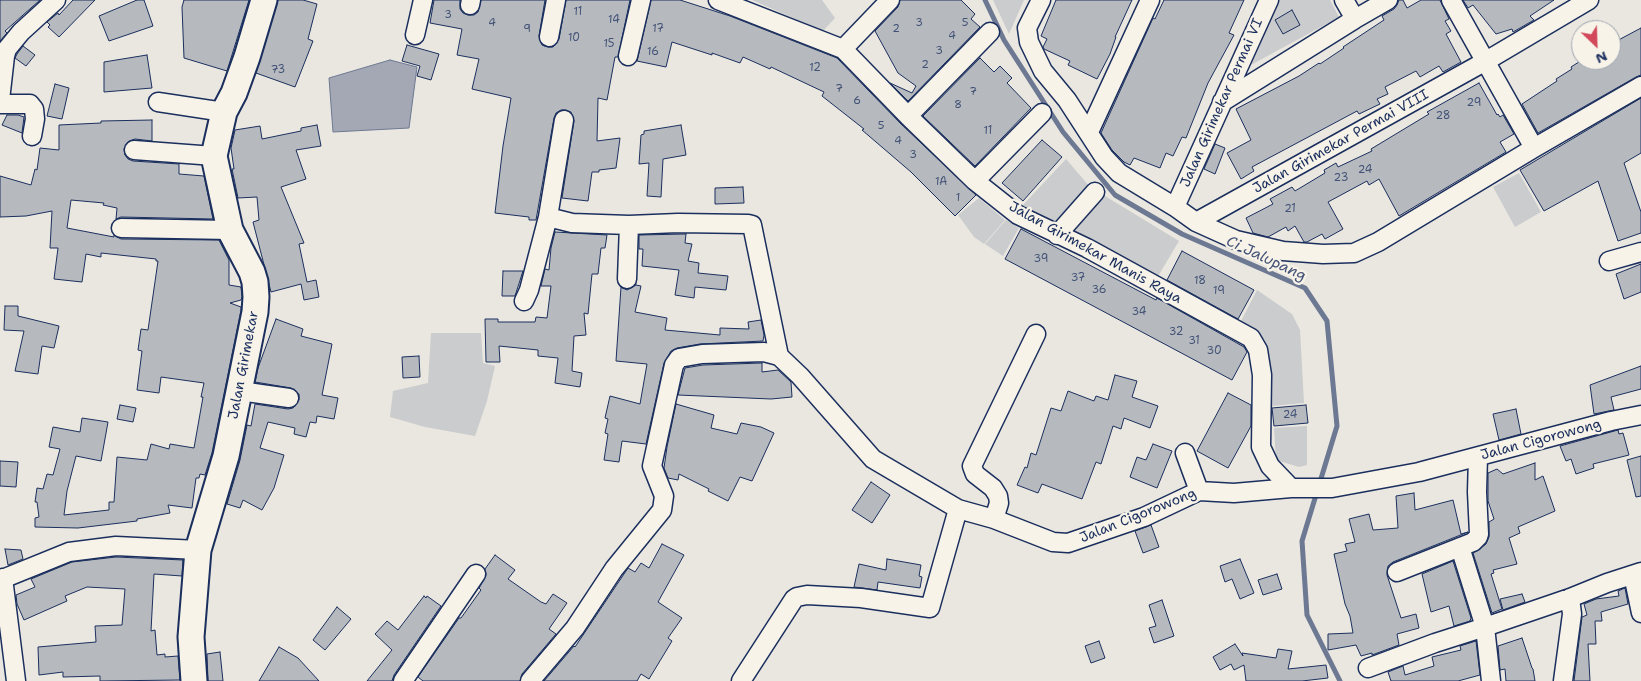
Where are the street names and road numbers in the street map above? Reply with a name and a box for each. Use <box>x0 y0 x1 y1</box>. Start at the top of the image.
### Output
street label: Jalan Girimekar Permai VI <box>1177 16 1267 190</box>
street label: Jalan Girimekar Permai VIII <box>1250 87 1432 197</box>
street label: Jalan Girimekar Manis Raya <box>1006 198 1184 308</box>
street label: Jalan Girimekar <box>225 309 263 421</box>
street label: Jalan Cigorowong <box>1479 416 1603 464</box>
street label: Jalan Cigorowong <box>1077 485 1199 547</box>

